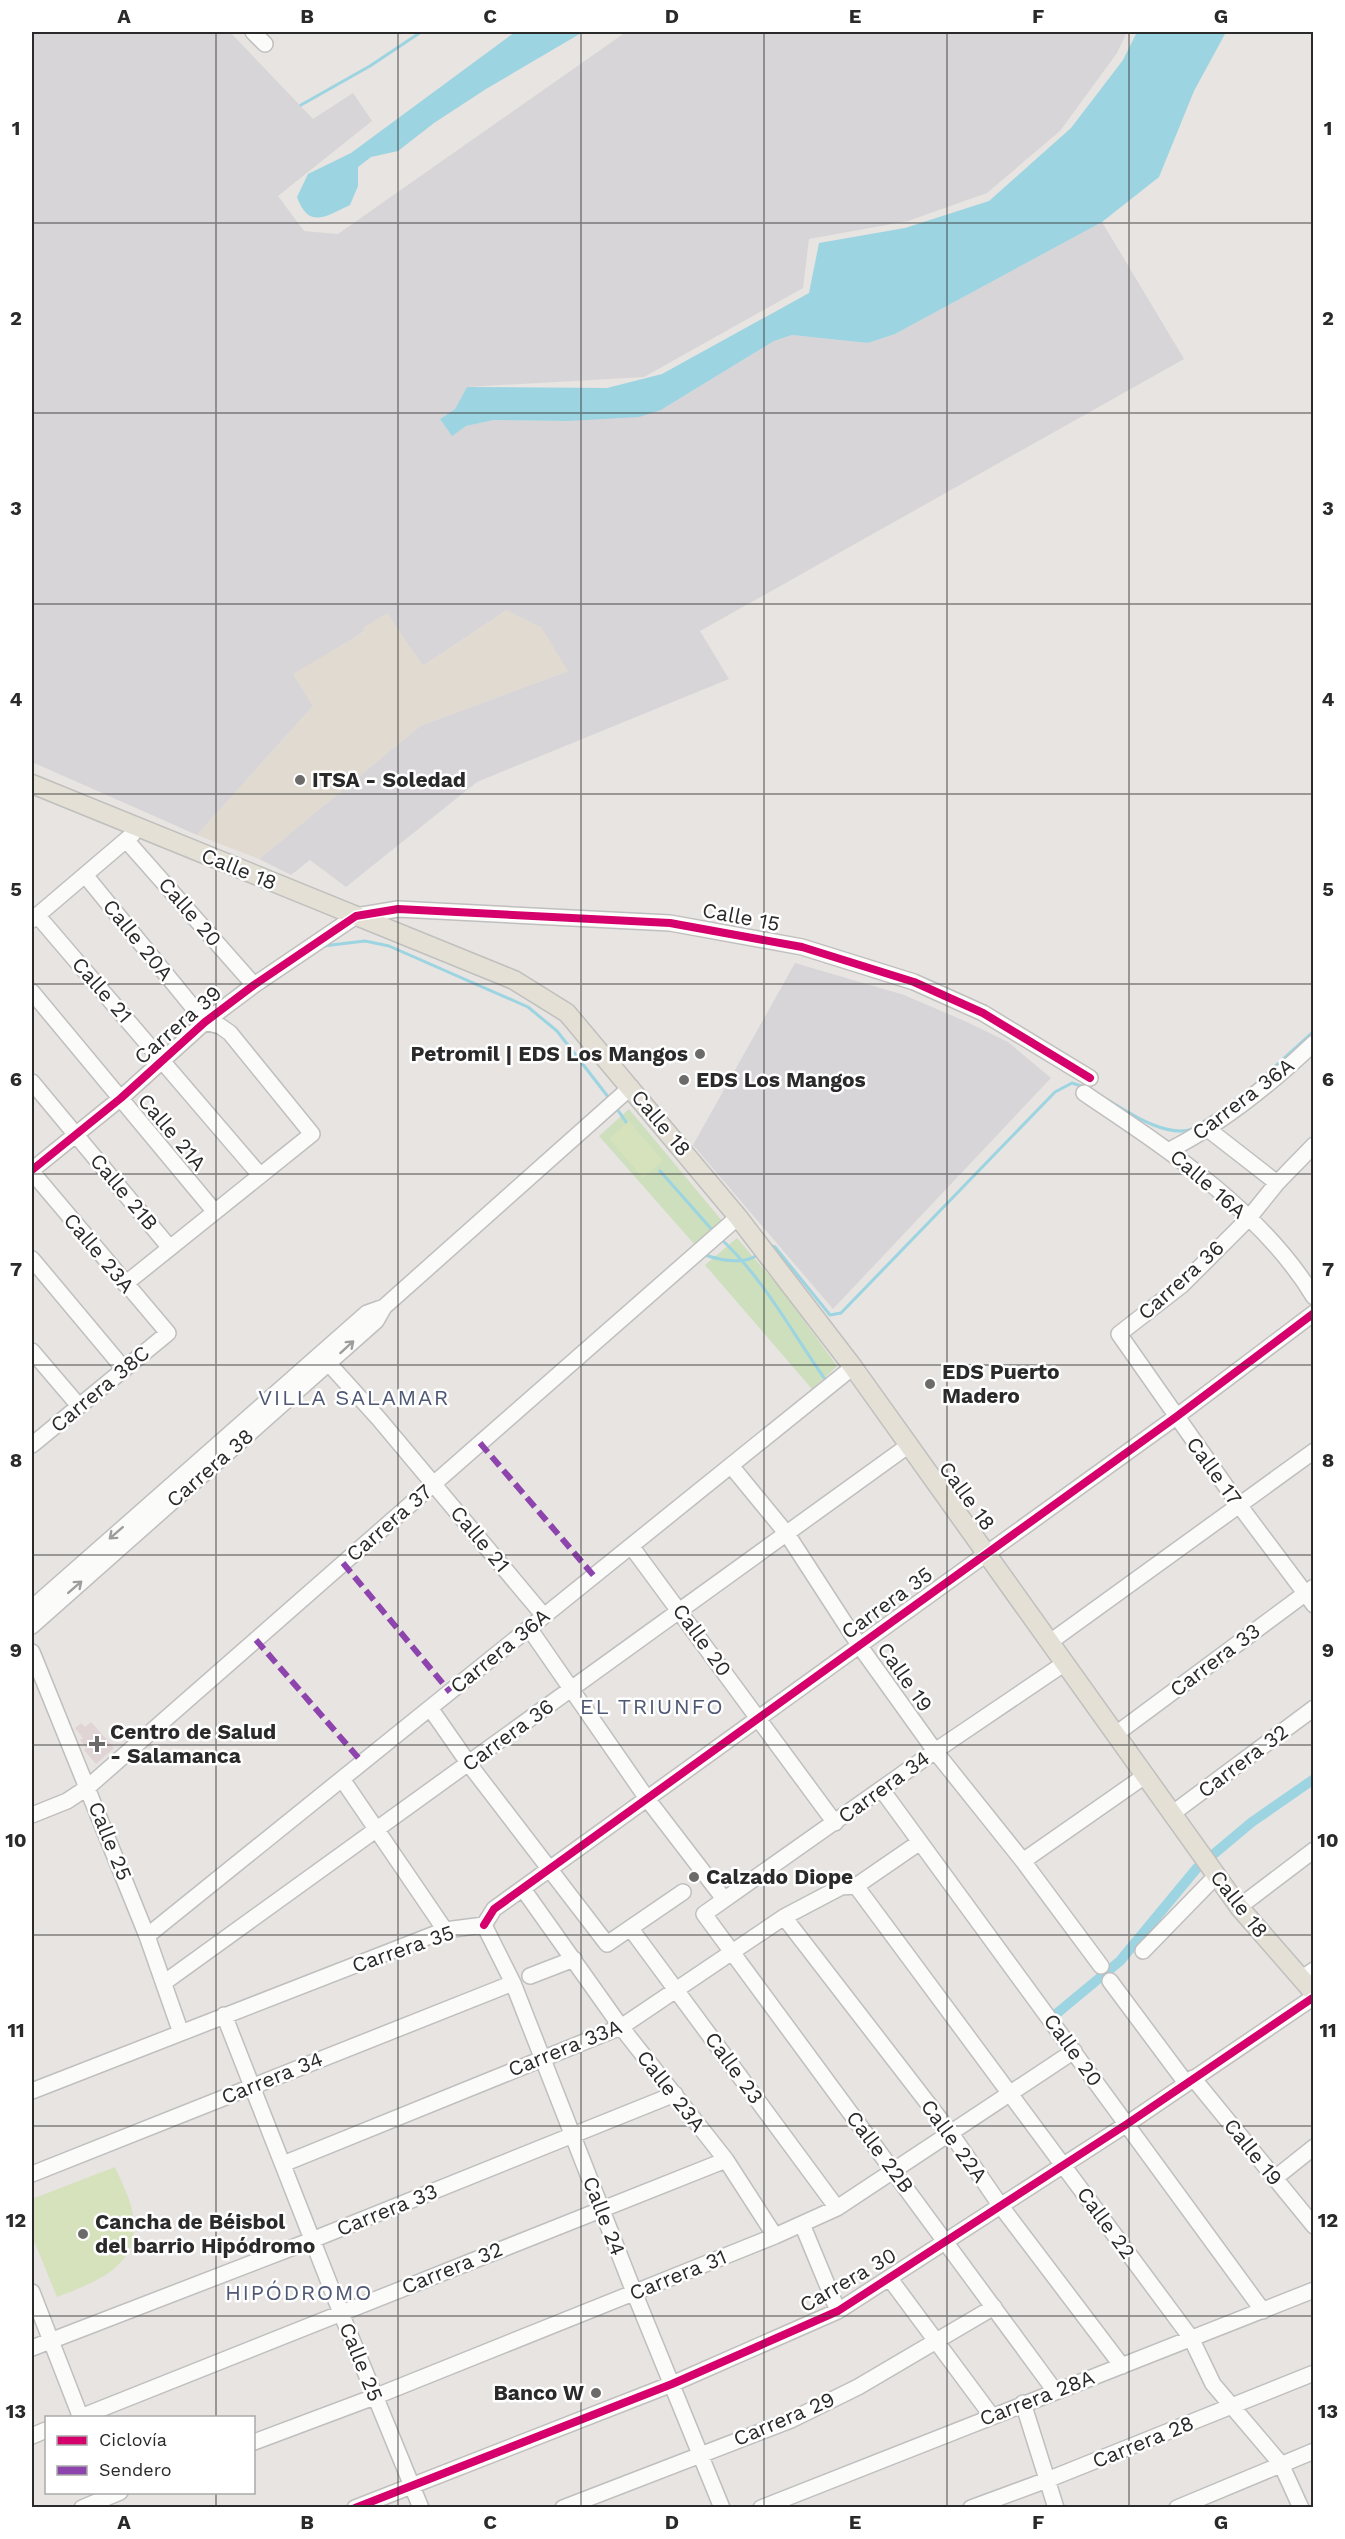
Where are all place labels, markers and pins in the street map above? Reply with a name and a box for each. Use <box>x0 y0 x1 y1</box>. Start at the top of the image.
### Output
place label: ITSA - Soledad <box>312 767 466 792</box>
marker: ITSA - Soledad <box>293 773 307 787</box>
place label: Petromil | EDS Los Mangos <box>411 1041 688 1066</box>
marker: Petromil | EDS Los Mangos <box>693 1047 707 1061</box>
place label: EDS Los Mangos <box>696 1067 866 1092</box>
marker: EDS Los Mangos <box>677 1073 691 1087</box>
place label: EDS Puerto Madero <box>942 1359 1059 1408</box>
marker: EDS Puerto Madero <box>923 1377 937 1391</box>
place label: Centro de Salud - Salamanca <box>110 1719 276 1768</box>
marker: Centro de Salud - Salamanca <box>88 1735 106 1753</box>
place label: Calzado Diope <box>706 1864 853 1889</box>
marker: Calzado Diope <box>687 1870 701 1884</box>
place label: Cancha de Béisbol del barrio Hipódromo <box>95 2209 315 2258</box>
marker: Cancha de Béisbol del barrio Hipódromo <box>76 2227 90 2241</box>
place label: Banco W <box>493 2380 584 2405</box>
marker: Banco W <box>589 2386 603 2400</box>

